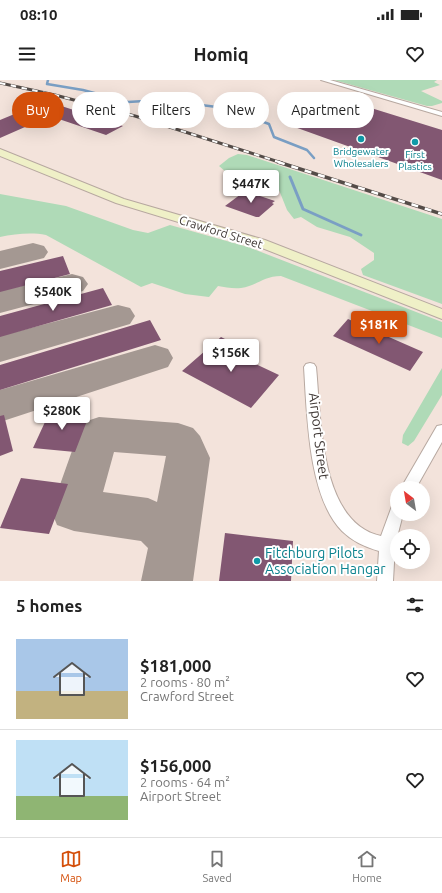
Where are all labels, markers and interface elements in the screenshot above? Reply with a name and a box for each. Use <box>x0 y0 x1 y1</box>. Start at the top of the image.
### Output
text: 08:10 <box>20 6 58 23</box>
icon: menu <box>16 43 38 65</box>
icon: heart <box>404 43 426 65</box>
text: Homiq <box>193 44 249 64</box>
chip: Buy <box>12 92 64 128</box>
chip: Rent <box>72 92 130 128</box>
chip: Filters <box>138 92 205 128</box>
chip: New <box>213 92 269 128</box>
chip: Apartment <box>277 92 374 128</box>
marker: Bridgewater Wholesalers <box>356 134 366 144</box>
marker: First Plastics <box>410 137 420 147</box>
place label: Bridgewater Wholesalers <box>333 146 389 169</box>
place label: First Plastics <box>398 149 432 172</box>
pin: $447K <box>223 170 279 204</box>
text: $447K <box>232 176 270 190</box>
street label: Crawford Street <box>178 213 265 251</box>
pin: $540K <box>25 278 81 312</box>
text: $540K <box>34 284 72 298</box>
pin: $181K <box>351 311 407 345</box>
text: $181K <box>360 317 398 331</box>
pin: $156K <box>203 339 259 373</box>
text: $156K <box>212 345 250 359</box>
street label: Airport Street <box>306 392 332 481</box>
pin: $280K <box>34 397 90 431</box>
text: $280K <box>43 403 81 417</box>
north arrow <box>390 481 430 521</box>
map controls <box>390 481 430 569</box>
button: locate <box>390 529 430 569</box>
place label: Fitchburg Pilots Association Hangar <box>265 545 386 577</box>
marker: Fitchburg Pilots Association Hangar <box>252 556 262 566</box>
icon: filters <box>404 594 426 616</box>
text: 5 homes <box>16 596 82 615</box>
icon: home <box>48 655 96 703</box>
text: $181,000 <box>140 656 211 675</box>
icon: heart <box>404 668 426 690</box>
text: 2 rooms · 80 m² <box>140 675 230 689</box>
text: Crawford Street <box>140 689 234 703</box>
icon: home <box>48 756 96 804</box>
text: $156,000 <box>140 756 211 775</box>
icon: heart <box>404 769 426 791</box>
text: 2 rooms · 64 m² <box>140 775 230 789</box>
text: Airport Street <box>140 789 221 803</box>
tab: Map <box>60 848 82 884</box>
tab: Saved <box>203 848 232 884</box>
tab: Home <box>352 848 382 884</box>

